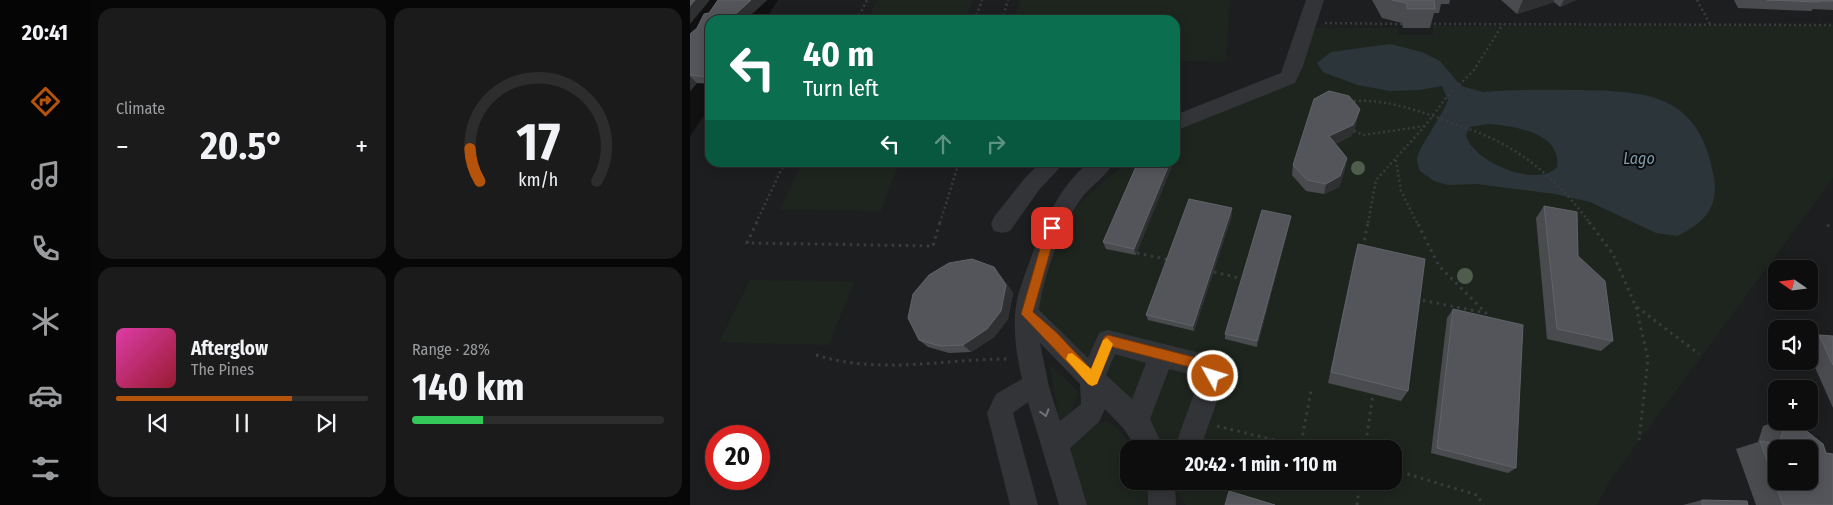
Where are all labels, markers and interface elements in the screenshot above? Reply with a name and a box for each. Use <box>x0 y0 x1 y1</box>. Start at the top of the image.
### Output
text: 20:41 <box>22 19 68 46</box>
text: 40 m <box>803 33 874 75</box>
icon: left <box>720 35 785 100</box>
text: Turn left <box>803 75 879 102</box>
icon: directions <box>28 84 63 119</box>
text: Climate <box>116 99 165 118</box>
text: 17 <box>516 111 560 174</box>
text: 20.5° <box>200 123 284 169</box>
text: − <box>116 130 129 163</box>
text: + <box>355 130 368 163</box>
icon: left <box>876 130 904 158</box>
icon: ahead <box>929 130 957 158</box>
icon: right <box>982 130 1010 158</box>
water label: Lago <box>1623 149 1655 168</box>
icon: music <box>28 158 63 193</box>
text: km/h <box>518 169 558 191</box>
pin <box>1031 207 1073 249</box>
icon: arrive <box>1038 214 1066 242</box>
icon: phone <box>28 231 63 266</box>
north arrow <box>1768 260 1818 310</box>
map controls <box>1768 260 1818 490</box>
icon: climate <box>28 304 63 339</box>
button: sound <box>1768 320 1818 370</box>
text: Afterglow <box>191 337 268 360</box>
text: Range · 28% <box>412 340 490 359</box>
position arrow <box>1186 349 1238 401</box>
text: The Pines <box>191 360 254 379</box>
text: 140 km <box>412 364 525 410</box>
icon: car <box>28 378 63 413</box>
button: + <box>1768 380 1818 430</box>
one-way arrow <box>1040 408 1050 417</box>
icon: previous <box>144 409 172 437</box>
icon: pause <box>228 409 256 437</box>
icon: next <box>312 409 340 437</box>
speed limit sign: 20 <box>705 425 770 490</box>
button: − <box>1768 440 1818 490</box>
icon: filters <box>28 451 63 486</box>
text: 20:42 · 1 min · 110 m <box>1185 453 1337 476</box>

